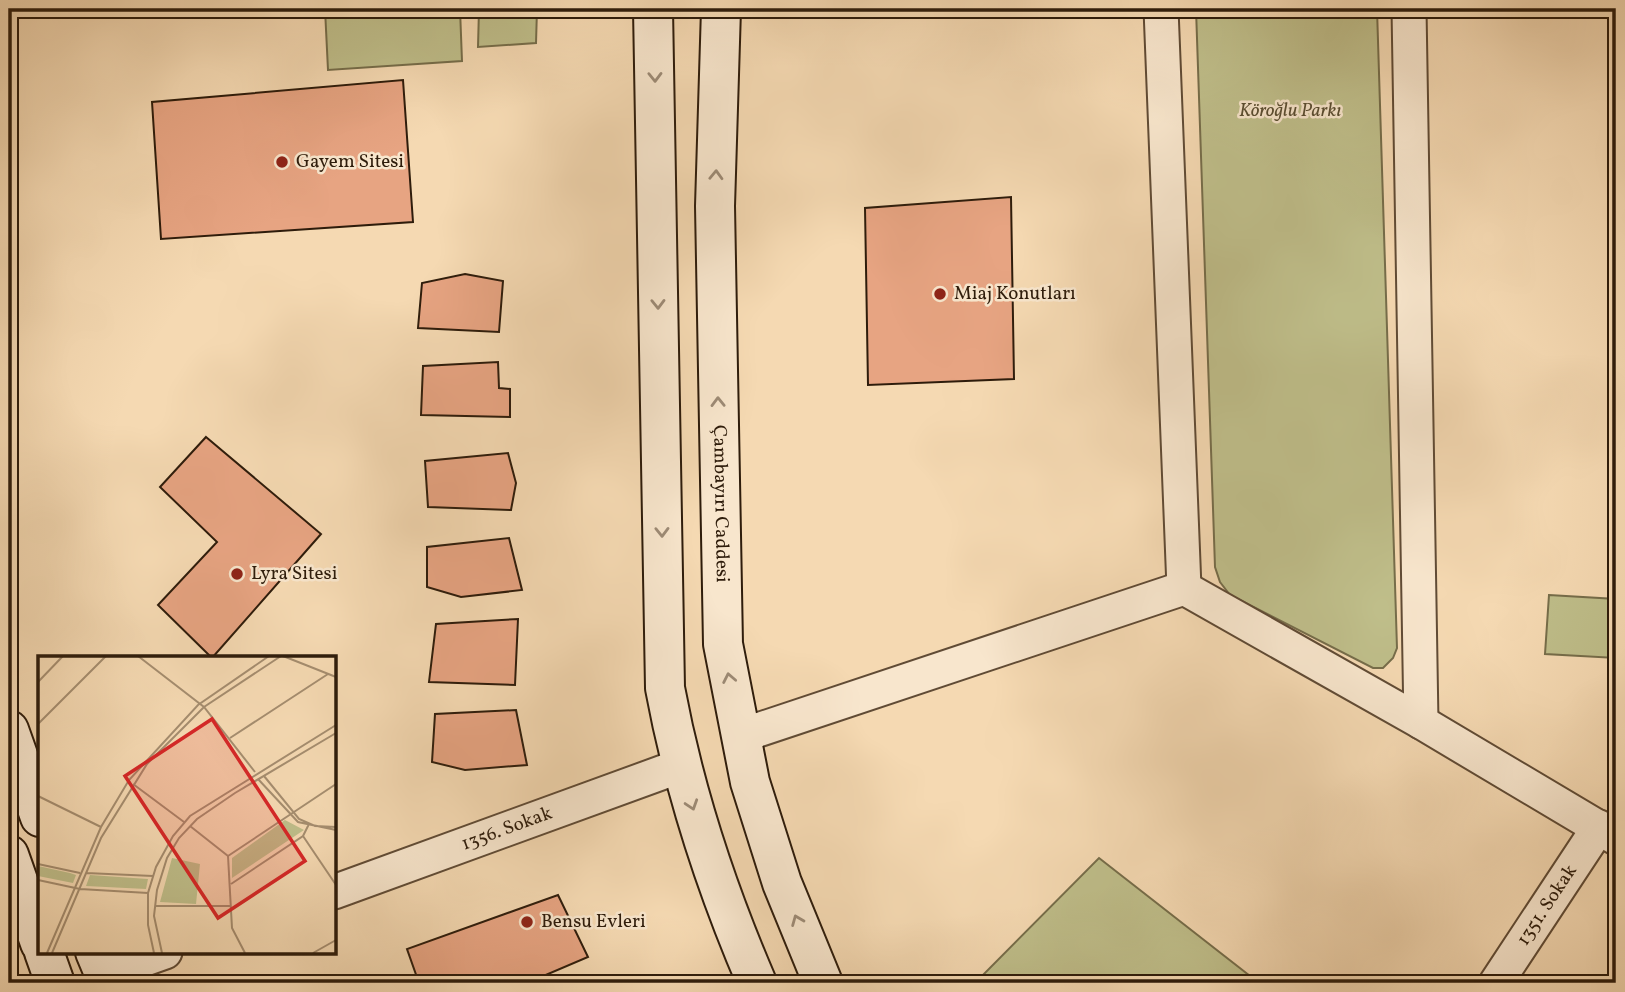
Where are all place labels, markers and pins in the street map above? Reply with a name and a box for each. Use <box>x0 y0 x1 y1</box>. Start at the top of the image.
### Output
place label: Gayem Sitesi <box>296 149 404 175</box>
marker: Gayem Sitesi <box>274 154 290 170</box>
place label: Miaj Konutları <box>954 281 1076 307</box>
marker: Miaj Konutları <box>932 286 948 302</box>
place label: Lyra Sitesi <box>251 561 338 587</box>
marker: Lyra Sitesi <box>229 566 245 582</box>
place label: Bensu Evleri <box>541 909 646 935</box>
marker: Bensu Evleri <box>519 914 535 930</box>

